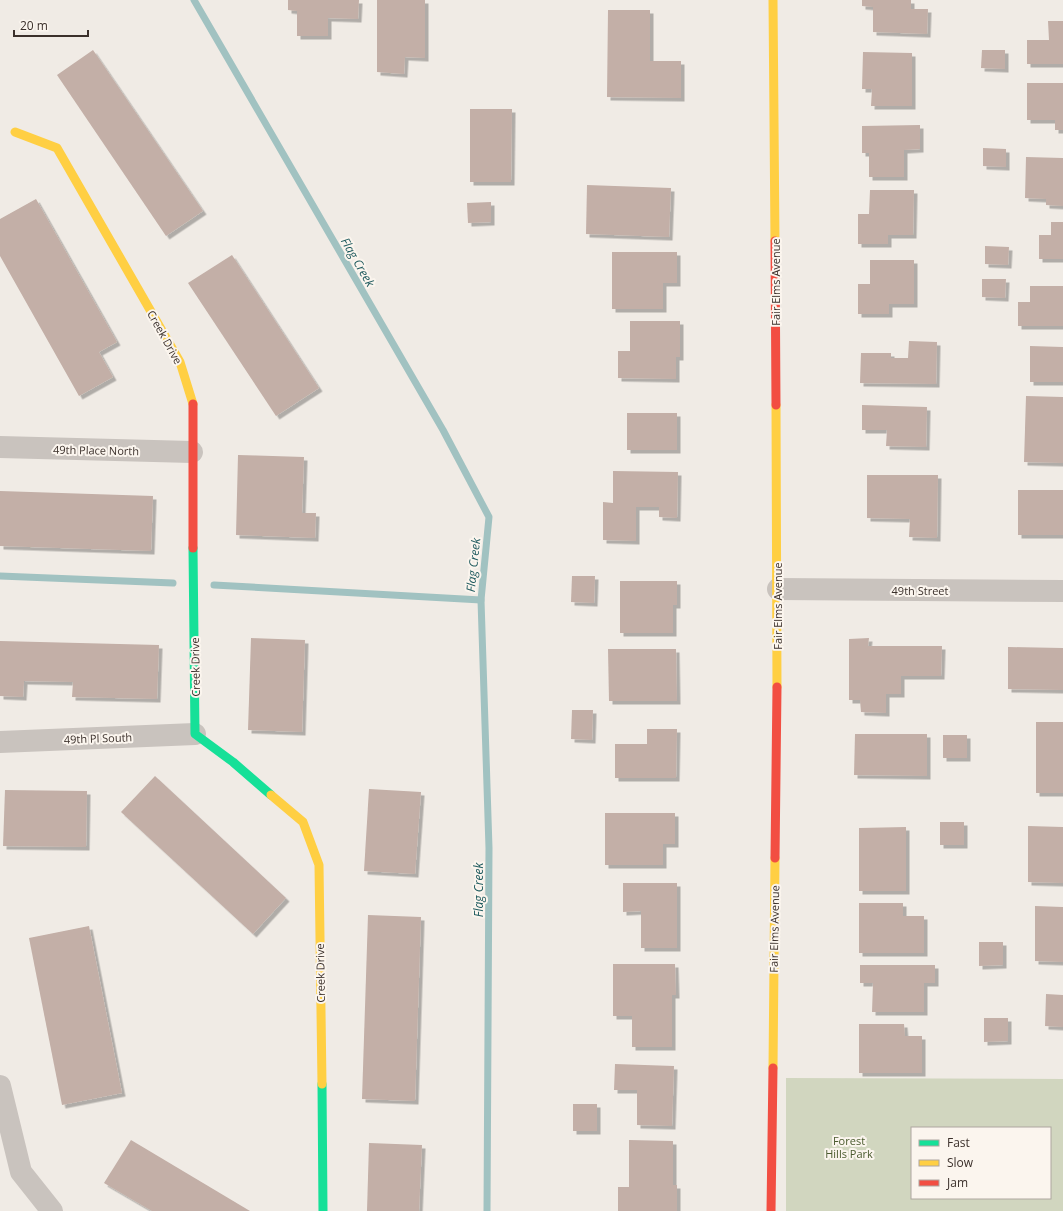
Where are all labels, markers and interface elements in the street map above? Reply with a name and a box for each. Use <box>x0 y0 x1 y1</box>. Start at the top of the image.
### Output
scale bar <box>14 12 88 38</box>
text: 20 m <box>20 17 48 34</box>
water label: Flag Creek <box>337 234 380 291</box>
street label: Fair Elms Avenue <box>768 238 783 326</box>
street label: Creek Drive <box>144 307 186 367</box>
street label: 49th Place North <box>53 442 139 458</box>
water label: Flag Creek <box>462 536 484 593</box>
street label: Fair Elms Avenue <box>770 562 785 650</box>
street label: 49th Street <box>892 583 948 598</box>
street label: Creek Drive <box>187 637 203 697</box>
street label: 49th Pl South <box>64 729 132 747</box>
water label: Flag Creek <box>470 862 487 917</box>
street label: Fair Elms Avenue <box>766 885 782 973</box>
street label: Creek Drive <box>312 943 328 1003</box>
legend <box>911 1127 1051 1199</box>
park label: Forest Hills Park <box>825 1133 873 1161</box>
text: Fast <box>947 1134 970 1151</box>
text: Slow <box>947 1154 974 1171</box>
text: Jam <box>946 1174 968 1191</box>

